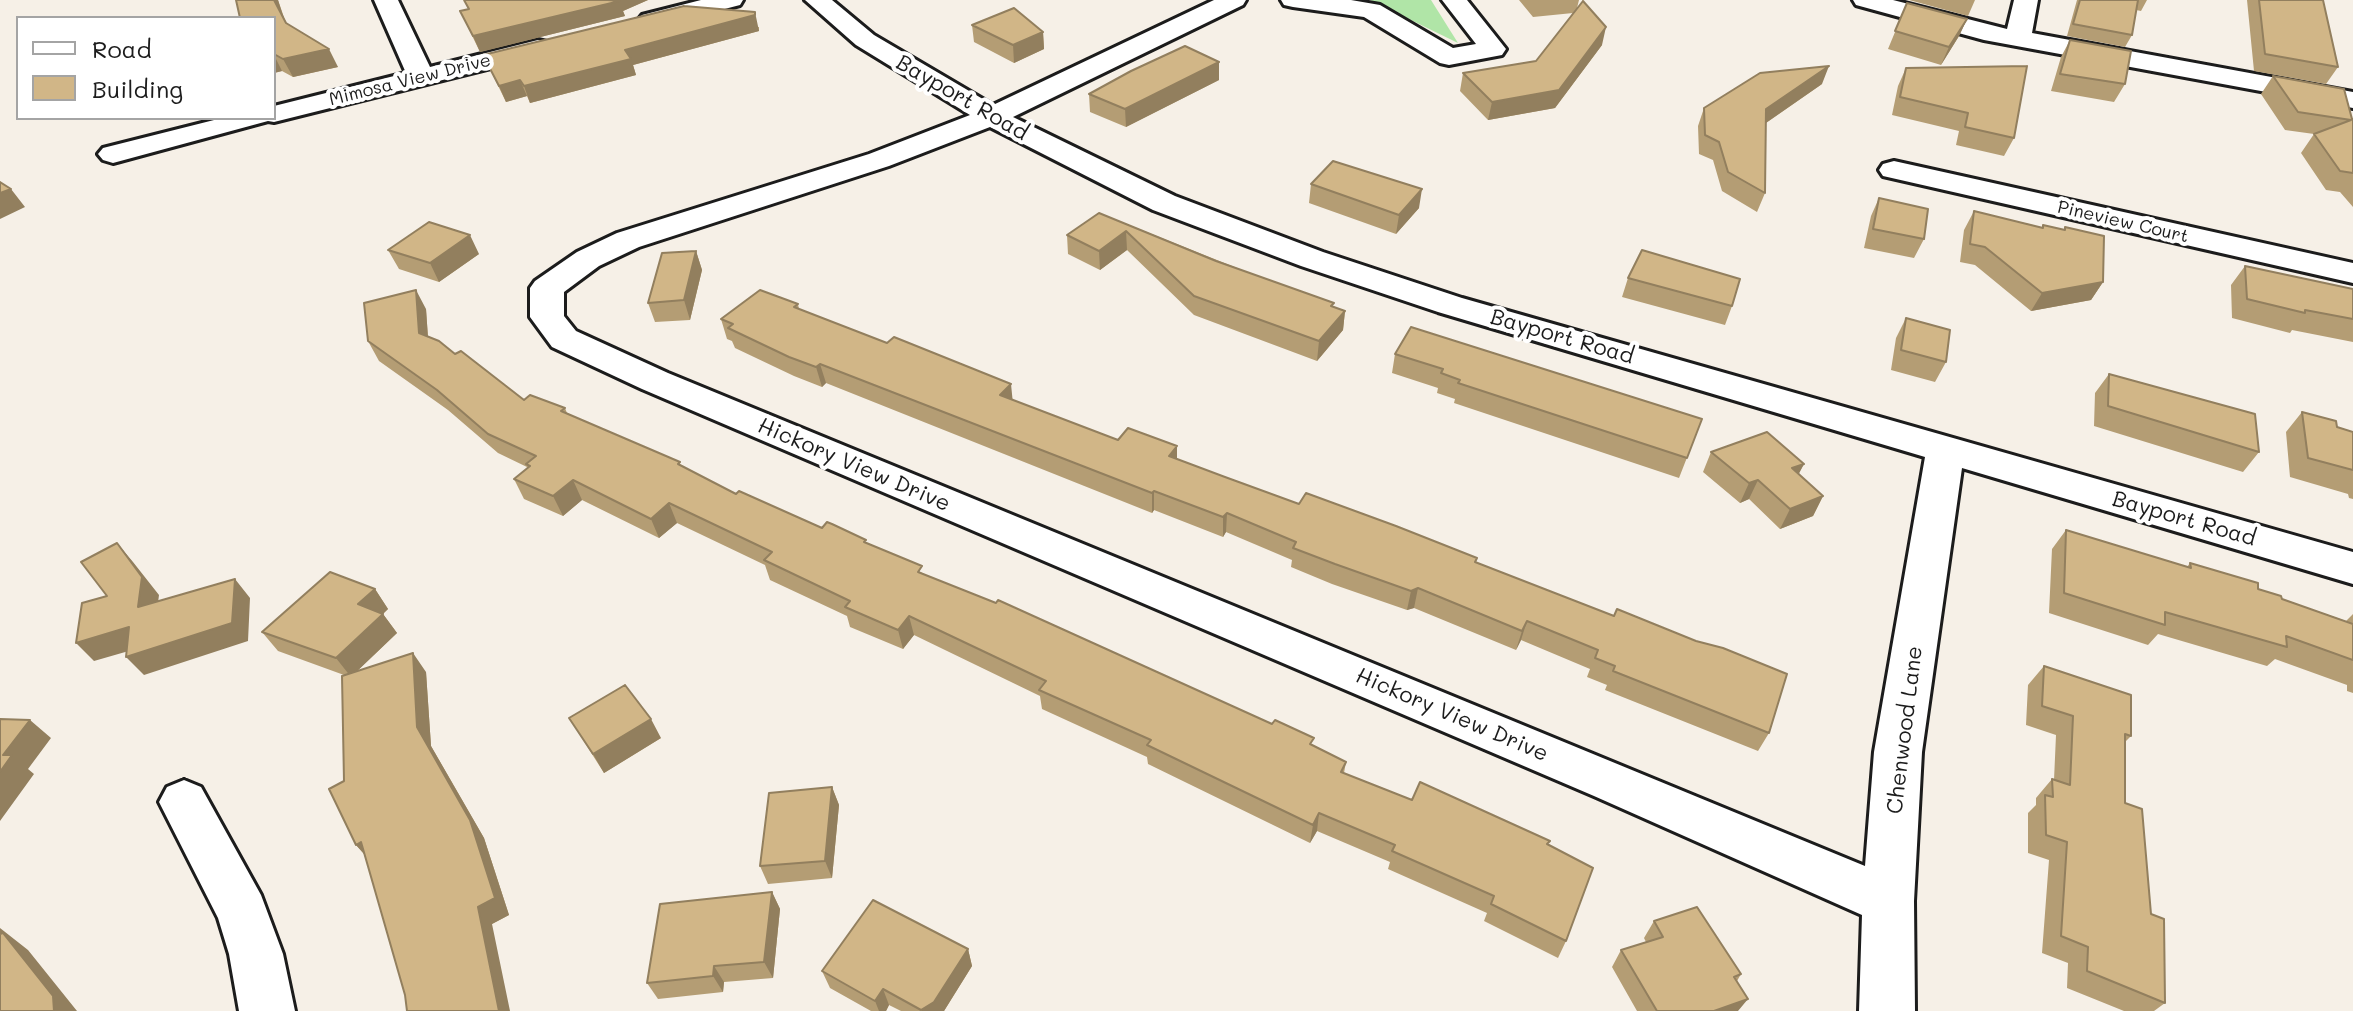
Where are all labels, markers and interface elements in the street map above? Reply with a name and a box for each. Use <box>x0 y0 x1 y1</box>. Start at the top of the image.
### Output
legend <box>16 16 276 120</box>
text: Road <box>92 33 152 64</box>
street label: Mimosa View Drive <box>327 49 493 111</box>
street label: Bayport Road <box>891 50 1033 146</box>
text: Building <box>92 73 183 104</box>
street label: Pineview Court <box>2055 196 2191 248</box>
street label: Bayport Road <box>1487 304 1637 370</box>
street label: Hickory View Drive <box>754 413 954 517</box>
street label: Bayport Road <box>2109 486 2259 552</box>
street label: Chenwood Lane <box>1882 644 1928 816</box>
street label: Hickory View Drive <box>1352 663 1552 767</box>

